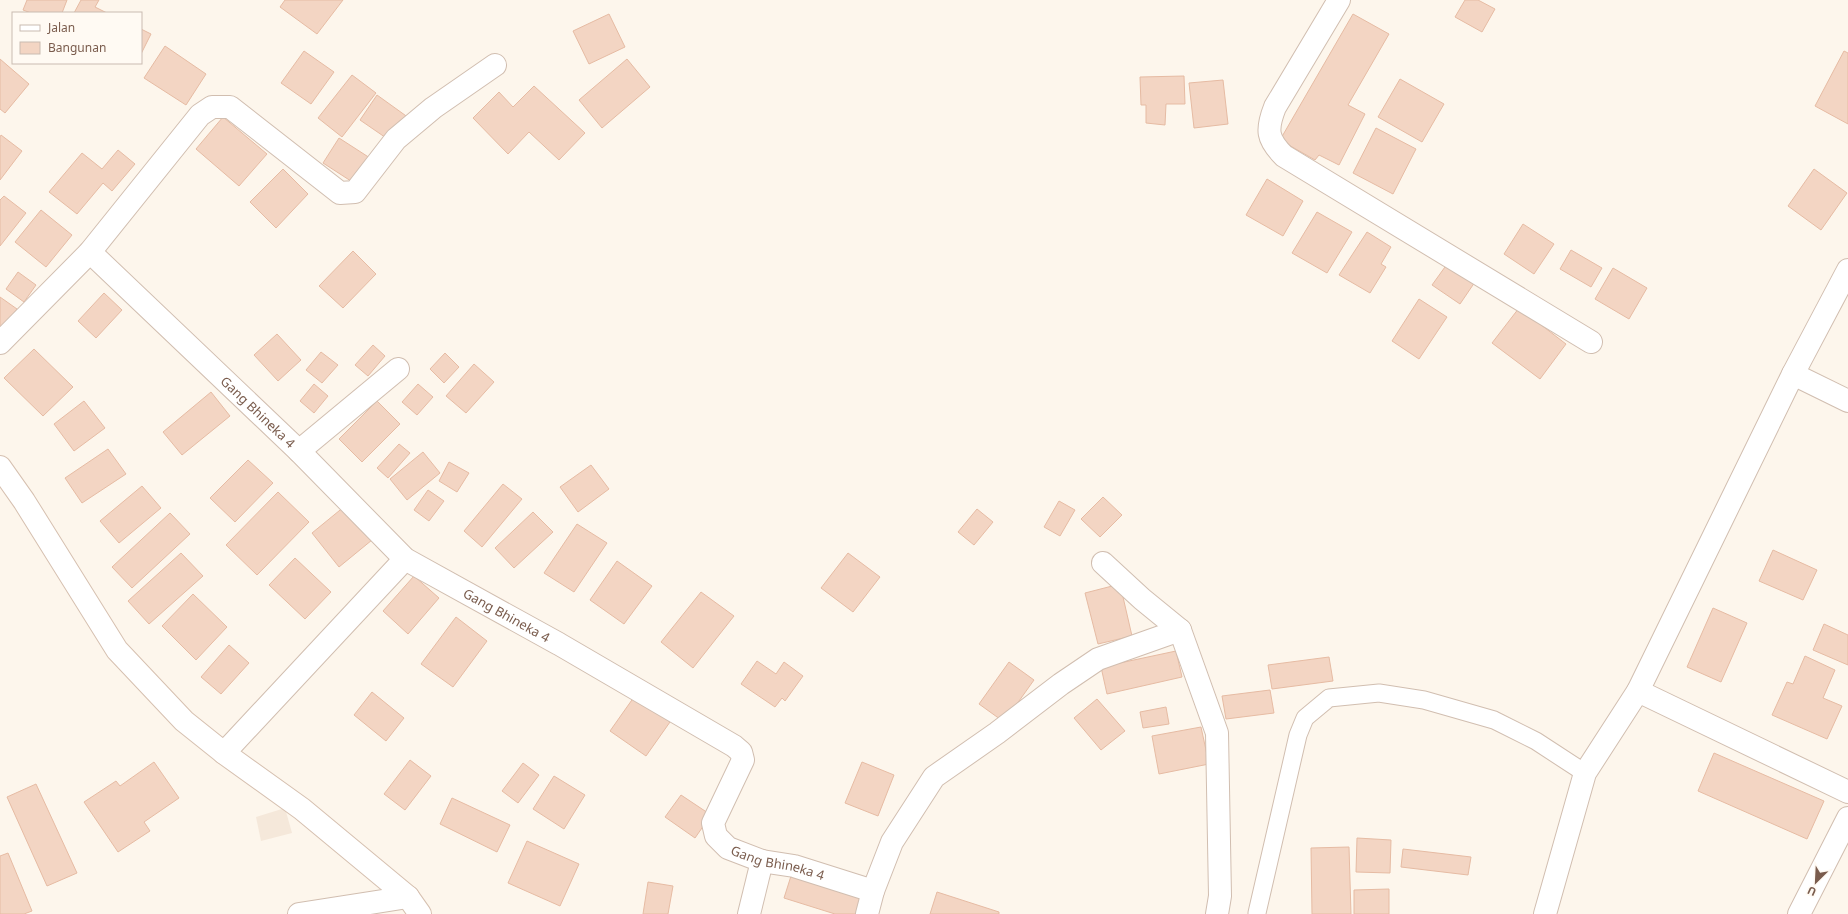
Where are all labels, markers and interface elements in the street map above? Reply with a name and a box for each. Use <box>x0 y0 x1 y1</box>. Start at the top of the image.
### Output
legend <box>12 12 142 64</box>
text: Jalan <box>47 19 75 36</box>
text: Bangunan <box>48 39 106 56</box>
street label: Gang Bhineka 4 <box>217 372 300 452</box>
street label: Gang Bhineka 4 <box>460 584 554 647</box>
street label: Gang Bhineka 4 <box>728 841 827 884</box>
north arrow <box>1796 862 1836 902</box>
text: U <box>1805 883 1819 900</box>

